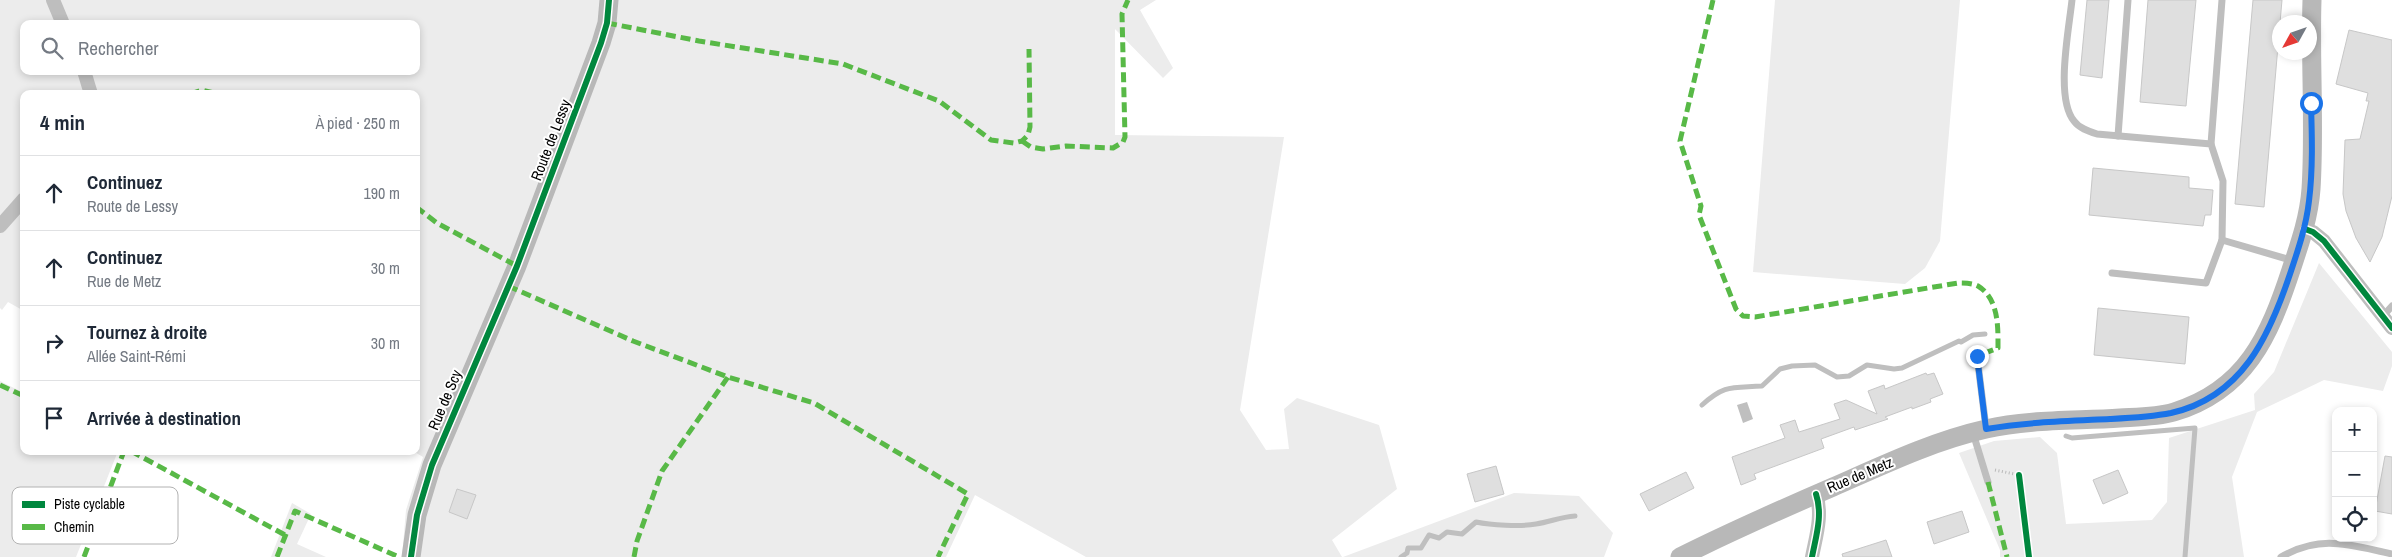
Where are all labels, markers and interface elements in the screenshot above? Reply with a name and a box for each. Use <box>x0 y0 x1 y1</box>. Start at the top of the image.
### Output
north arrow <box>2272 15 2317 60</box>
search box <box>20 20 420 75</box>
icon: search <box>38 34 66 62</box>
text: Rechercher <box>78 35 159 61</box>
route start <box>2300 92 2323 115</box>
street label: Route de Lessy <box>525 95 576 183</box>
text: 4 min <box>40 108 85 137</box>
text: À pied · 250 m <box>315 112 400 134</box>
text: Continuez <box>87 169 162 195</box>
icon: ahead <box>40 179 68 207</box>
text: 190 m <box>364 182 400 204</box>
text: Route de Lessy <box>87 195 178 217</box>
text: Continuez <box>87 244 162 270</box>
icon: ahead <box>40 254 68 282</box>
text: 30 m <box>371 257 400 279</box>
text: Rue de Metz <box>87 270 161 292</box>
text: Tournez à droite <box>87 319 207 345</box>
icon: right <box>40 329 68 357</box>
text: 30 m <box>371 332 400 354</box>
text: Allée Saint-Rémi <box>87 345 186 367</box>
route end <box>1966 345 1989 368</box>
street label: Rue de Scy <box>422 366 467 433</box>
icon: arrive <box>40 404 68 432</box>
text: Arrivée à destination <box>87 405 241 431</box>
map controls <box>2332 407 2377 542</box>
button: + <box>2332 407 2377 452</box>
street label: Rue de Metz <box>1824 451 1896 498</box>
button: − <box>2332 452 2377 497</box>
legend <box>12 487 178 544</box>
text: Piste cyclable <box>54 495 125 513</box>
button: locate <box>2332 497 2377 542</box>
text: Chemin <box>54 518 94 536</box>

